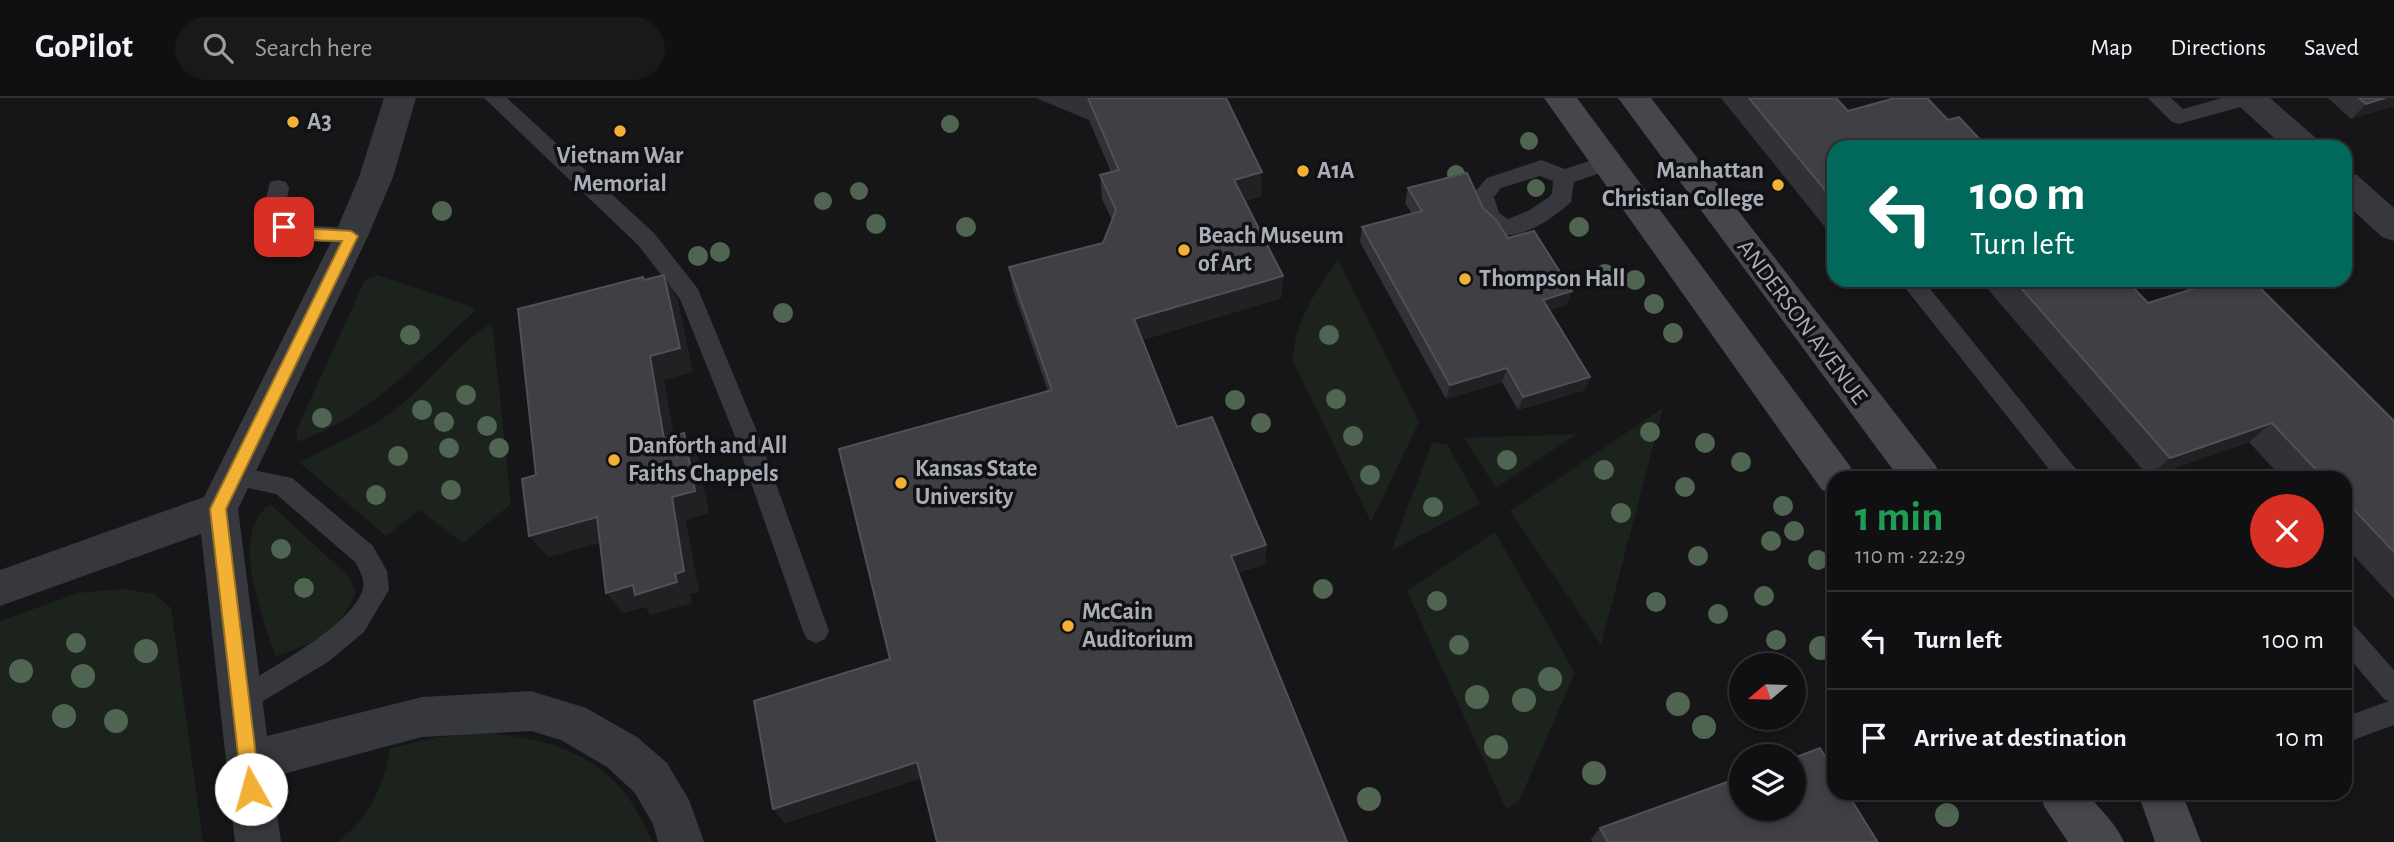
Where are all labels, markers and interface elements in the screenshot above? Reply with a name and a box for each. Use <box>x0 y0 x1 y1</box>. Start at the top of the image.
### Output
search box <box>175 17 665 80</box>
icon: search <box>199 29 237 67</box>
text: GoPilot <box>35 31 133 64</box>
text: Search here <box>255 35 372 61</box>
text: Map <box>2090 36 2132 60</box>
text: Directions <box>2170 36 2266 60</box>
text: Saved <box>2304 36 2359 60</box>
place label: A3 <box>307 110 332 134</box>
marker: A3 <box>285 114 301 130</box>
marker: Vietnam War Memorial <box>612 123 628 139</box>
place label: Vietnam War Memorial <box>557 144 684 196</box>
place label: A1A <box>1317 159 1355 183</box>
place label: Manhattan Christian College <box>1602 159 1764 211</box>
marker: A1A <box>1295 163 1311 179</box>
icon: left <box>1855 168 1946 259</box>
text: 100 m <box>1970 170 2086 219</box>
marker: Manhattan Christian College <box>1770 177 1786 193</box>
pin <box>254 197 314 257</box>
icon: arrive <box>265 208 303 246</box>
place label: Beach Museum of Art <box>1198 224 1344 276</box>
text: Turn left <box>1970 228 2074 260</box>
street label: ANDERSON AVENUE <box>1733 235 1872 409</box>
marker: Beach Museum of Art <box>1176 242 1192 258</box>
place label: Thompson Hall <box>1479 267 1625 291</box>
marker: Thompson Hall <box>1457 271 1473 287</box>
place label: Danforth and All Faiths Chappels <box>628 434 787 486</box>
marker: Danforth and All Faiths Chappels <box>606 452 622 468</box>
place label: Kansas State University <box>915 457 1037 509</box>
marker: Kansas State University <box>893 475 909 491</box>
button: close <box>2250 494 2324 568</box>
text: 1 min <box>1855 496 1944 538</box>
text: 110 m · 22:29 <box>1855 545 1966 568</box>
place label: McCain Auditorium <box>1082 600 1193 652</box>
marker: McCain Auditorium <box>1060 618 1076 634</box>
icon: left <box>1855 621 1893 659</box>
text: Turn left <box>1914 627 2002 653</box>
text: 100 m <box>2263 627 2324 653</box>
north arrow <box>1729 653 1806 730</box>
map controls <box>1729 653 1806 821</box>
icon: arrive <box>1855 719 1893 757</box>
text: Arrive at destination <box>1914 725 2127 751</box>
text: 10 m <box>2276 725 2324 751</box>
button: layers <box>1729 744 1806 821</box>
position arrow <box>214 752 288 826</box>

